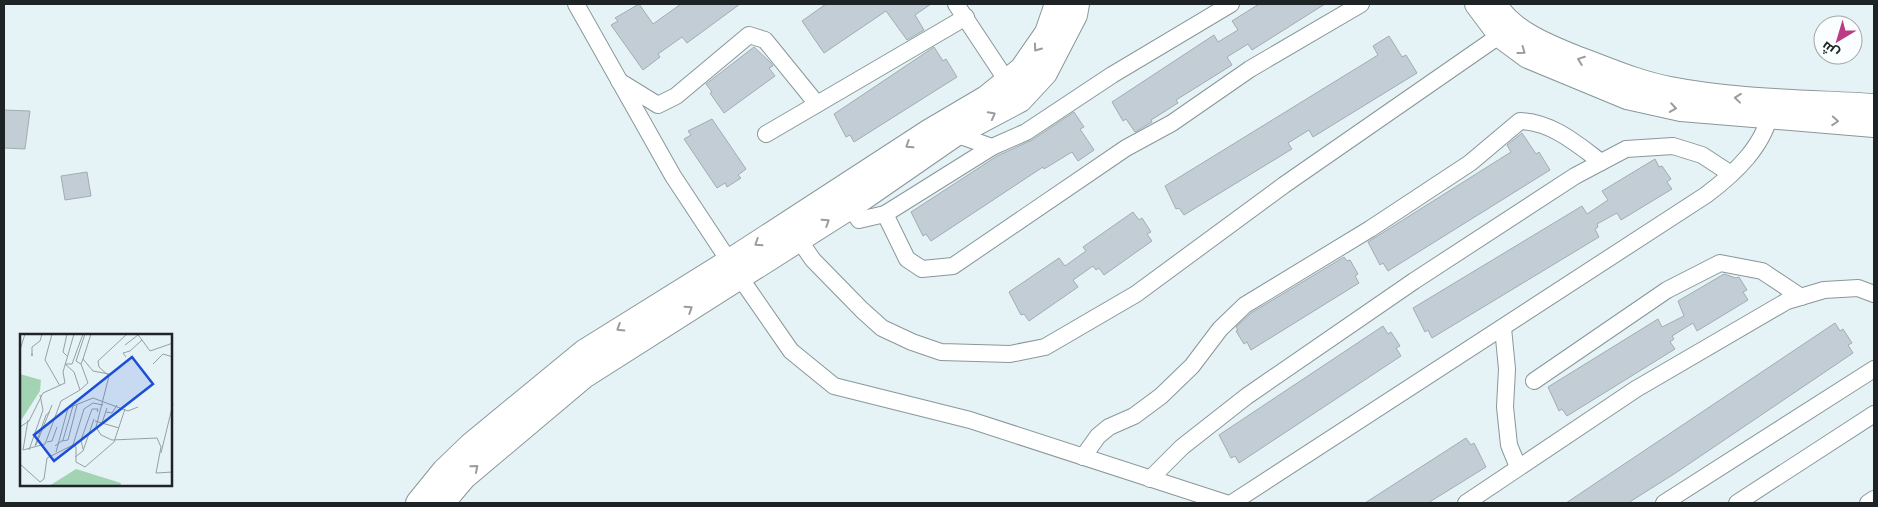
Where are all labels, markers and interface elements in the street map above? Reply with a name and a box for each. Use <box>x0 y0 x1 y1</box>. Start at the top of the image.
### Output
north arrow <box>1813 15 1863 65</box>
text: ش <box>1817 38 1843 63</box>
one-way arrow <box>1034 42 1043 52</box>
one-way arrow <box>1516 46 1525 54</box>
one-way arrow <box>1577 56 1586 66</box>
one-way arrow <box>1734 93 1742 104</box>
one-way arrow <box>1669 102 1678 112</box>
one-way arrow <box>987 111 996 121</box>
one-way arrow <box>1831 116 1839 127</box>
one-way arrow <box>905 138 914 148</box>
one-way arrow <box>821 218 830 228</box>
one-way arrow <box>754 237 764 246</box>
one-way arrow <box>684 305 693 315</box>
one-way arrow <box>616 322 625 332</box>
inset map <box>20 334 172 487</box>
one-way arrow <box>469 465 478 474</box>

